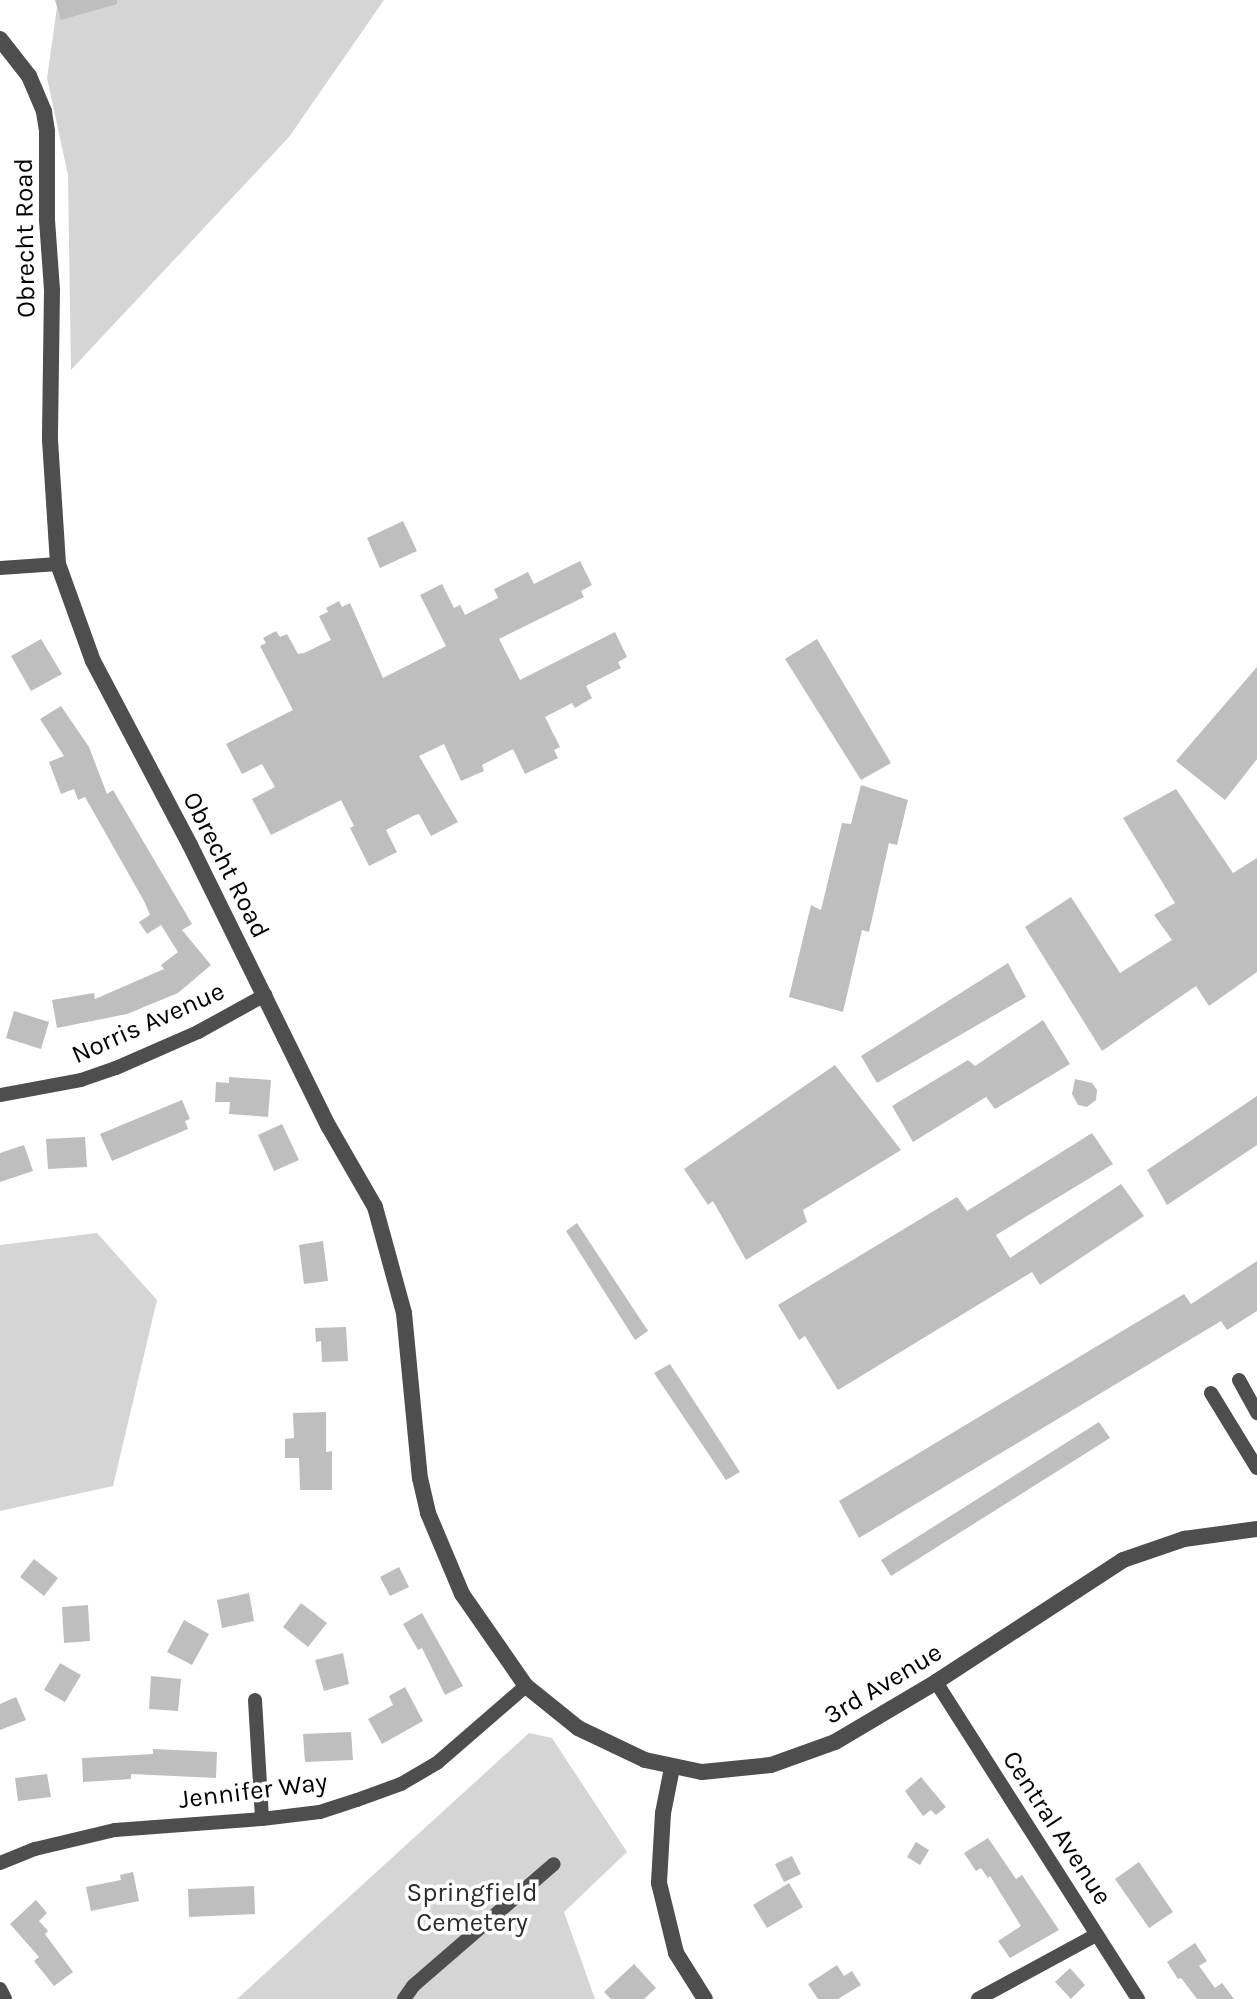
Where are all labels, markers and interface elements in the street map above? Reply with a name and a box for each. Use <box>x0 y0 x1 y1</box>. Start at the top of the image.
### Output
street label: Obrecht Road <box>8 158 42 318</box>
street label: Obrecht Road <box>176 787 276 943</box>
street label: Norris Avenue <box>67 975 229 1071</box>
street label: 3rd Avenue <box>818 1637 948 1731</box>
street label: Central Avenue <box>996 1745 1118 1911</box>
street label: Jennifer Way <box>177 1766 329 1816</box>
park label: Springfield Cemetery <box>406 1877 538 1938</box>

